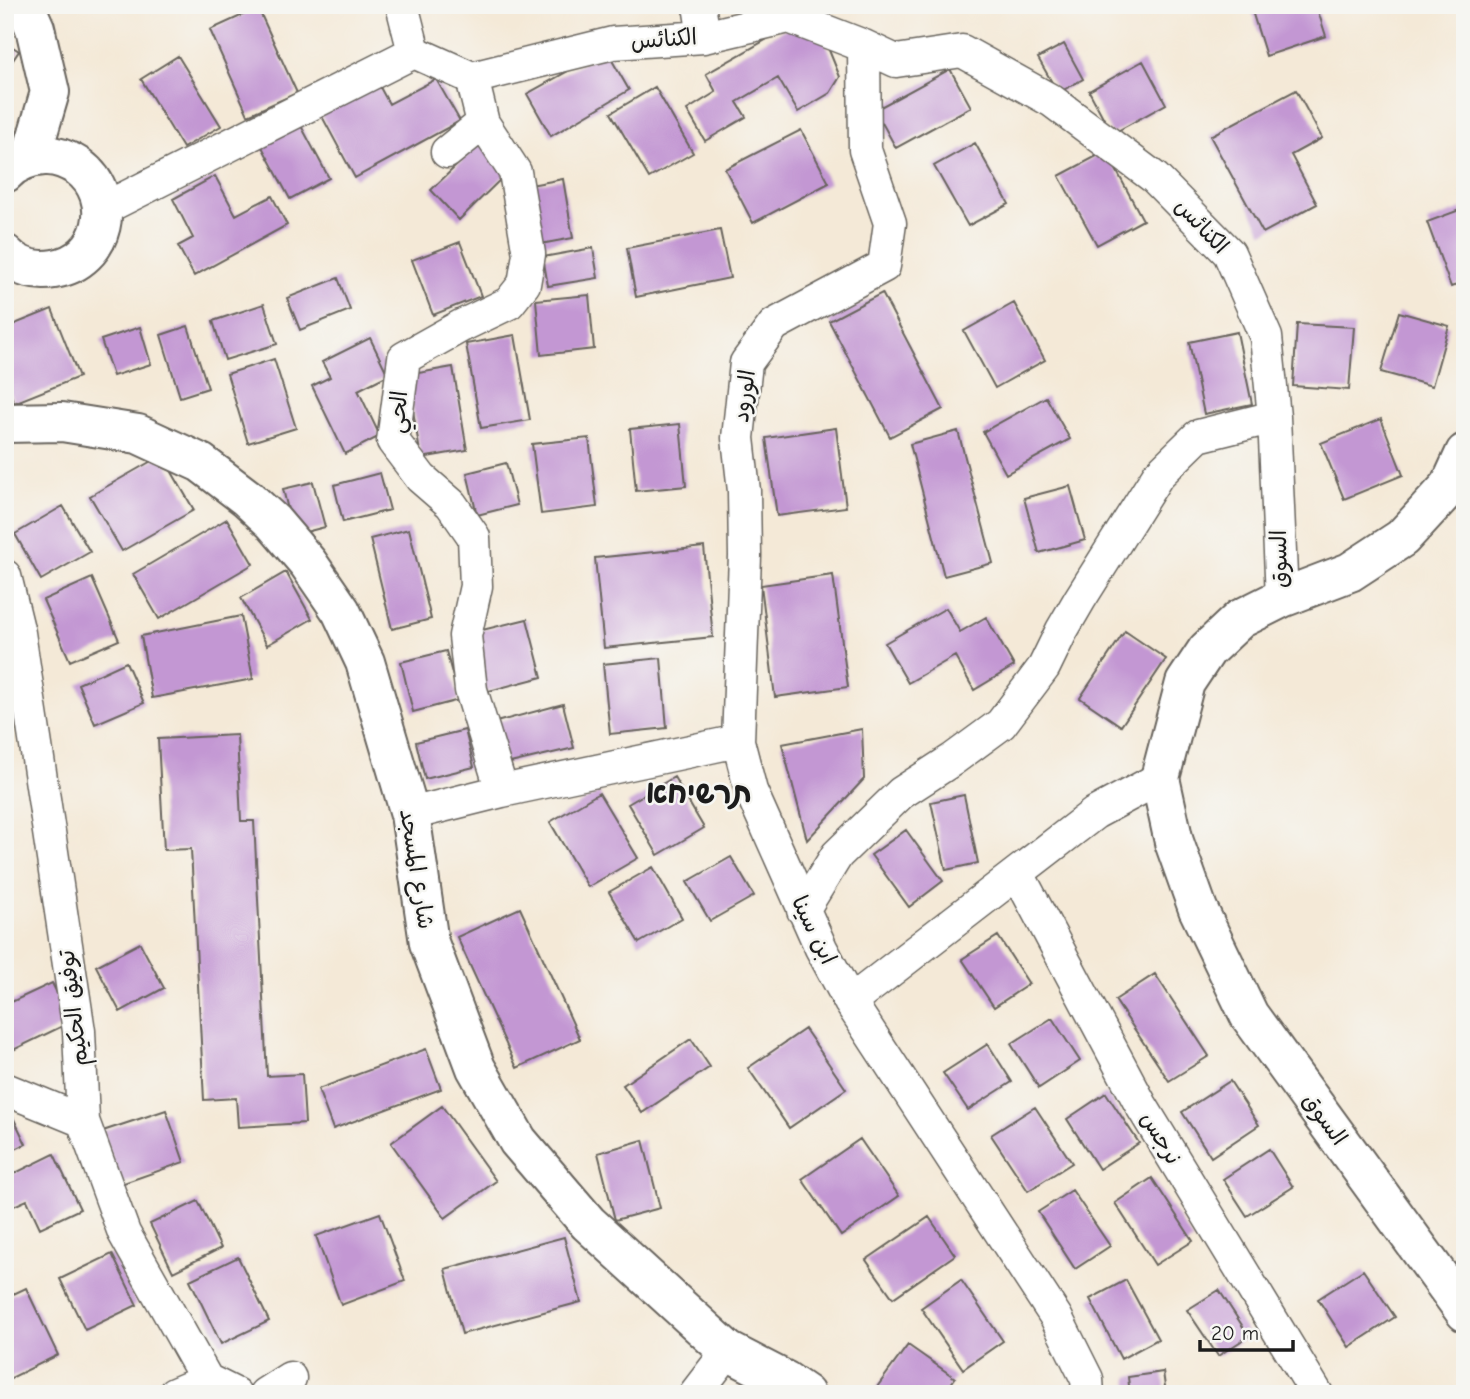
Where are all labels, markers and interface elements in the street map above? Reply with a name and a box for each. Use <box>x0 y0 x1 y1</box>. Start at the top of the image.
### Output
street label: الكنائس <box>630 23 698 55</box>
street label: الكنائس <box>1169 192 1235 260</box>
street label: الورود <box>727 368 762 424</box>
street label: الحي <box>383 389 420 435</box>
street label: السوق <box>1265 530 1294 588</box>
district label: תרשיחא <box>646 776 752 811</box>
street label: شارع المسجد <box>392 807 440 931</box>
street label: ابن سينا <box>786 891 842 969</box>
street label: توفيق الحكيم <box>52 948 97 1068</box>
street label: السوق <box>1296 1087 1353 1151</box>
street label: نرجس <box>1135 1107 1187 1169</box>
scale bar <box>1200 1308 1293 1352</box>
text: 20 m <box>1211 1321 1259 1345</box>

